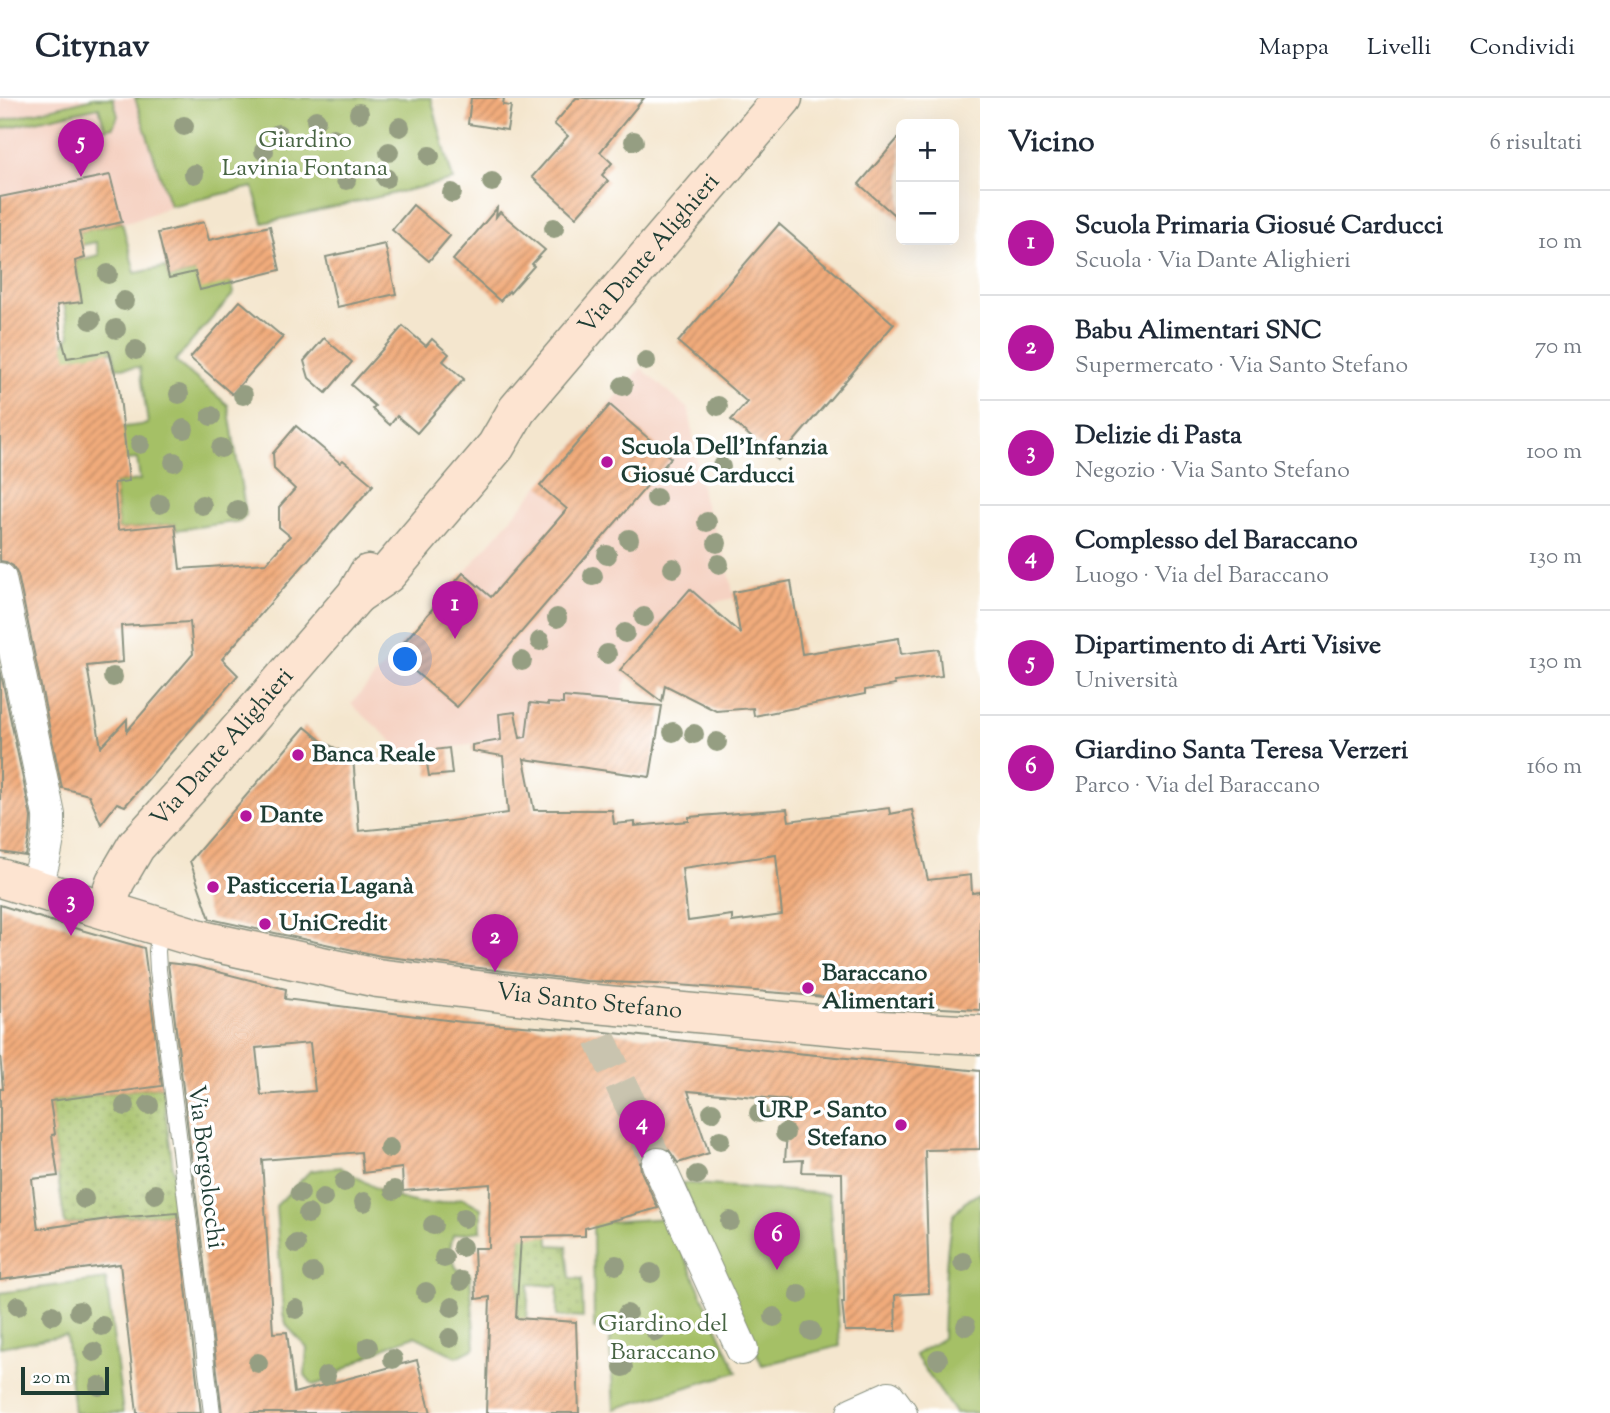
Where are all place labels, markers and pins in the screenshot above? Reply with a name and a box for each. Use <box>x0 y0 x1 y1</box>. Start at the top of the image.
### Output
pin: 5 <box>58 119 104 177</box>
place label: Scuola Dell'Infanzia Giosué Carducci <box>621 431 829 493</box>
marker: Scuola Dell'Infanzia Giosué Carducci <box>599 454 615 470</box>
pin: 1 <box>432 581 478 639</box>
place label: Banca Reale <box>312 738 436 772</box>
marker: Banca Reale <box>290 747 306 763</box>
place label: Dante <box>260 802 323 830</box>
marker: Dante <box>238 808 254 824</box>
place label: Pasticceria Laganà <box>227 870 415 904</box>
pin: 3 <box>48 878 94 936</box>
marker: Pasticceria Laganà <box>205 879 221 895</box>
place label: UniCredit <box>279 907 388 941</box>
pin: 2 <box>472 914 518 972</box>
marker: UniCredit <box>257 916 273 932</box>
place label: Baraccano Alimentari <box>822 957 935 1019</box>
marker: Baraccano Alimentari <box>800 980 816 996</box>
place label: URP - Santo Stefano <box>758 1094 887 1156</box>
pin: 4 <box>619 1100 665 1158</box>
marker: URP - Santo Stefano <box>893 1117 909 1133</box>
pin: 6 <box>754 1212 800 1270</box>

